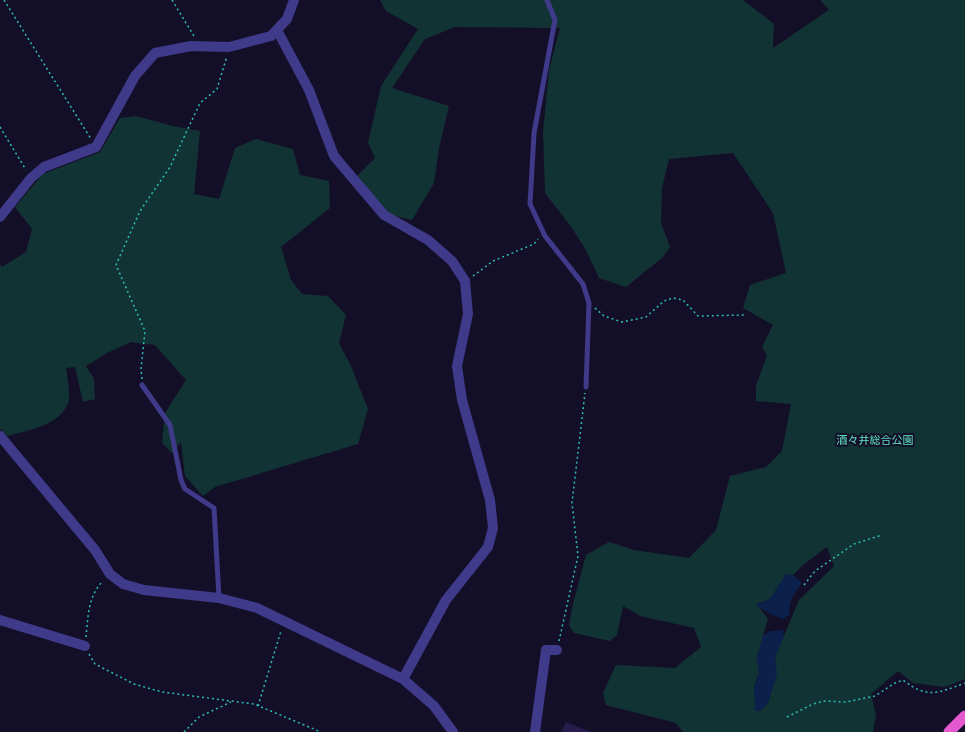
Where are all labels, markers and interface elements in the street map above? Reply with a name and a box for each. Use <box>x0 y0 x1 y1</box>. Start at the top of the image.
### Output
park label: 酒々井総合公園 <box>837 434 914 447</box>

